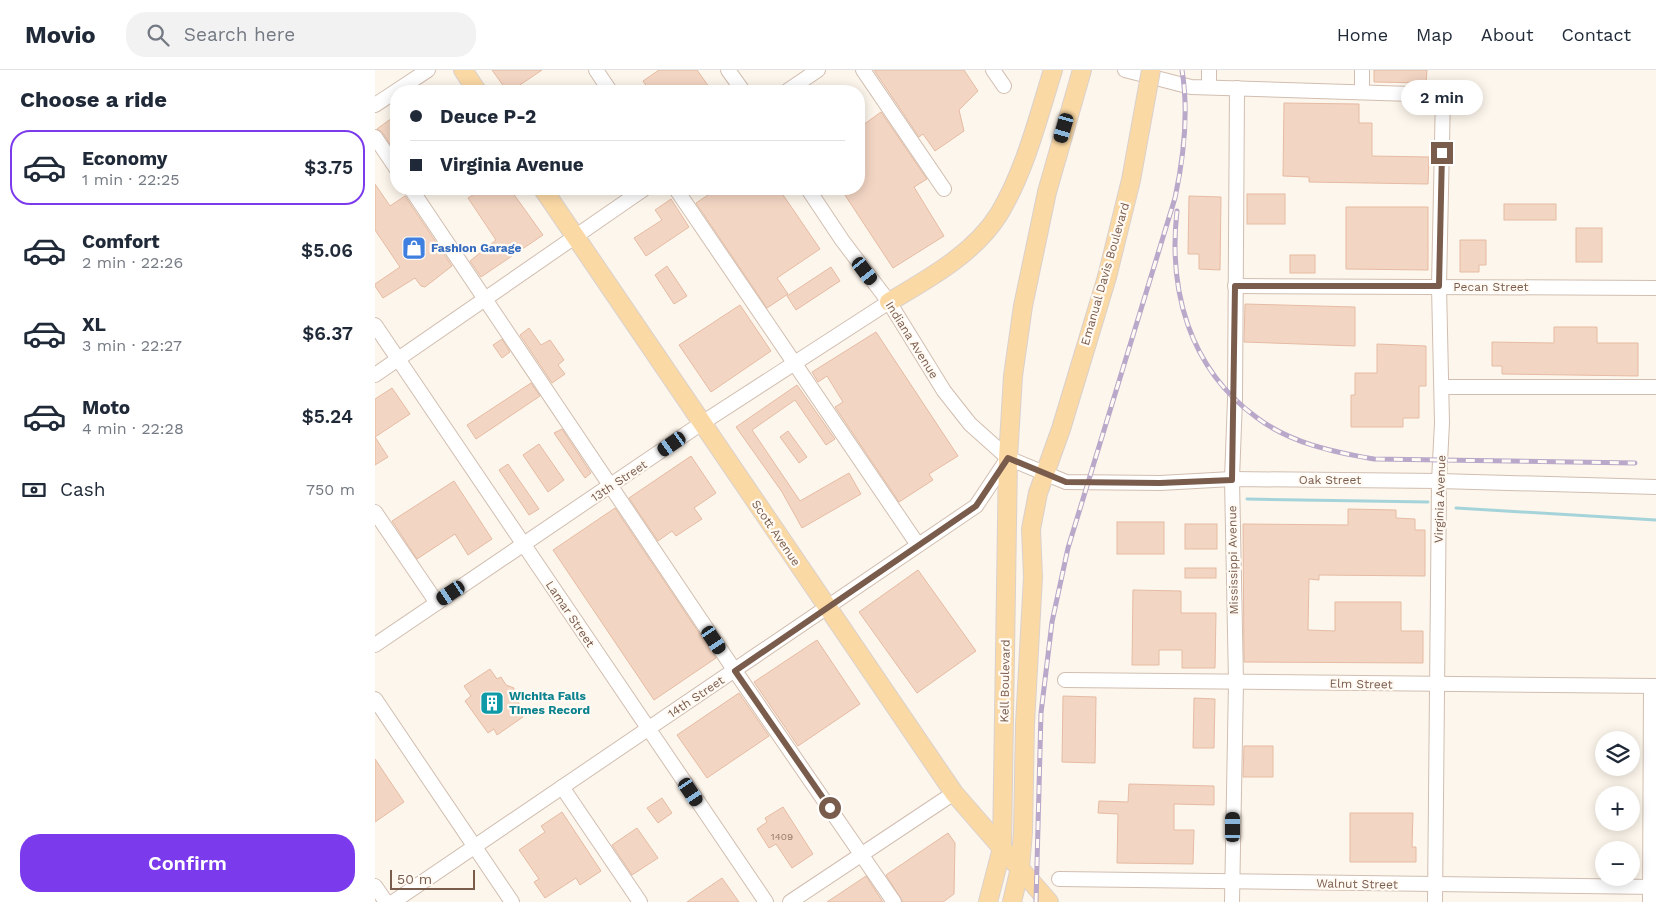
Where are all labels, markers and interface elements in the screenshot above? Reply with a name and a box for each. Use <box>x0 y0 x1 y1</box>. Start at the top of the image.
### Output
search box <box>126 12 476 57</box>
text: Movio <box>25 21 96 49</box>
icon: search <box>144 21 172 49</box>
text: Search here <box>184 23 295 46</box>
text: Home <box>1337 24 1388 45</box>
text: Map <box>1416 24 1453 45</box>
text: About <box>1481 24 1533 45</box>
text: Contact <box>1561 24 1631 45</box>
callout: 2 min <box>1401 81 1483 116</box>
text: Choose a ride <box>20 87 167 112</box>
text: 2 min <box>1420 88 1464 107</box>
text: Deuce P-2 <box>440 105 536 128</box>
car <box>1052 112 1075 144</box>
route end <box>1431 142 1453 164</box>
icon: car <box>22 145 67 190</box>
text: Economy <box>82 147 167 170</box>
text: Virginia Avenue <box>440 153 584 176</box>
text: $3.75 <box>304 156 353 179</box>
text: 1 min · 22:25 <box>82 170 180 189</box>
street label: Emanual Davis Boulevard <box>1078 201 1132 347</box>
icon: car <box>22 228 67 273</box>
text: Comfort <box>82 230 160 253</box>
shop icon: Fashion Garage <box>401 235 427 261</box>
text: $5.06 <box>301 239 353 262</box>
place label: Fashion Garage <box>431 241 522 255</box>
text: 2 min · 22:26 <box>82 253 183 272</box>
car <box>849 255 880 287</box>
street label: Pecan Street <box>1453 280 1529 294</box>
street label: Indiana Avenue <box>883 299 941 381</box>
icon: car <box>22 311 67 356</box>
text: XL <box>82 313 106 336</box>
text: $6.37 <box>302 322 353 345</box>
text: 3 min · 22:27 <box>82 336 182 355</box>
icon: car <box>22 394 67 439</box>
text: Moto <box>82 396 130 419</box>
text: $5.24 <box>302 405 353 428</box>
text: 4 min · 22:28 <box>82 419 184 438</box>
car <box>655 429 688 459</box>
street label: Virginia Avenue <box>1431 455 1449 543</box>
street label: 13th Street <box>588 457 650 505</box>
street label: Oak Street <box>1299 473 1361 487</box>
icon: cash <box>20 476 48 504</box>
text: Cash <box>60 478 106 501</box>
text: 750 m <box>306 480 355 499</box>
street label: Scott Avenue <box>749 497 803 569</box>
street label: Mississippi Avenue <box>1225 505 1241 615</box>
car <box>434 578 467 608</box>
street label: Lamar Street <box>543 578 597 650</box>
car <box>699 623 728 657</box>
street label: Kell Boulevard <box>997 639 1013 723</box>
street label: 14th Street <box>665 673 727 721</box>
street label: Elm Street <box>1329 676 1393 692</box>
place label: Wichita Falls Times Record <box>509 689 590 717</box>
building icon: Wichita Falls Times Record <box>479 690 505 716</box>
map controls <box>1595 731 1640 886</box>
button: layers <box>1595 731 1640 776</box>
car <box>676 775 705 809</box>
button: + <box>1595 786 1640 831</box>
route start <box>819 797 841 819</box>
car <box>1225 812 1240 842</box>
house number: 1409 <box>771 831 793 842</box>
button: Confirm <box>20 834 355 892</box>
button: − <box>1595 841 1640 886</box>
scale bar <box>390 867 475 890</box>
text: 50 m <box>397 871 432 887</box>
street label: Walnut Street <box>1316 876 1398 892</box>

